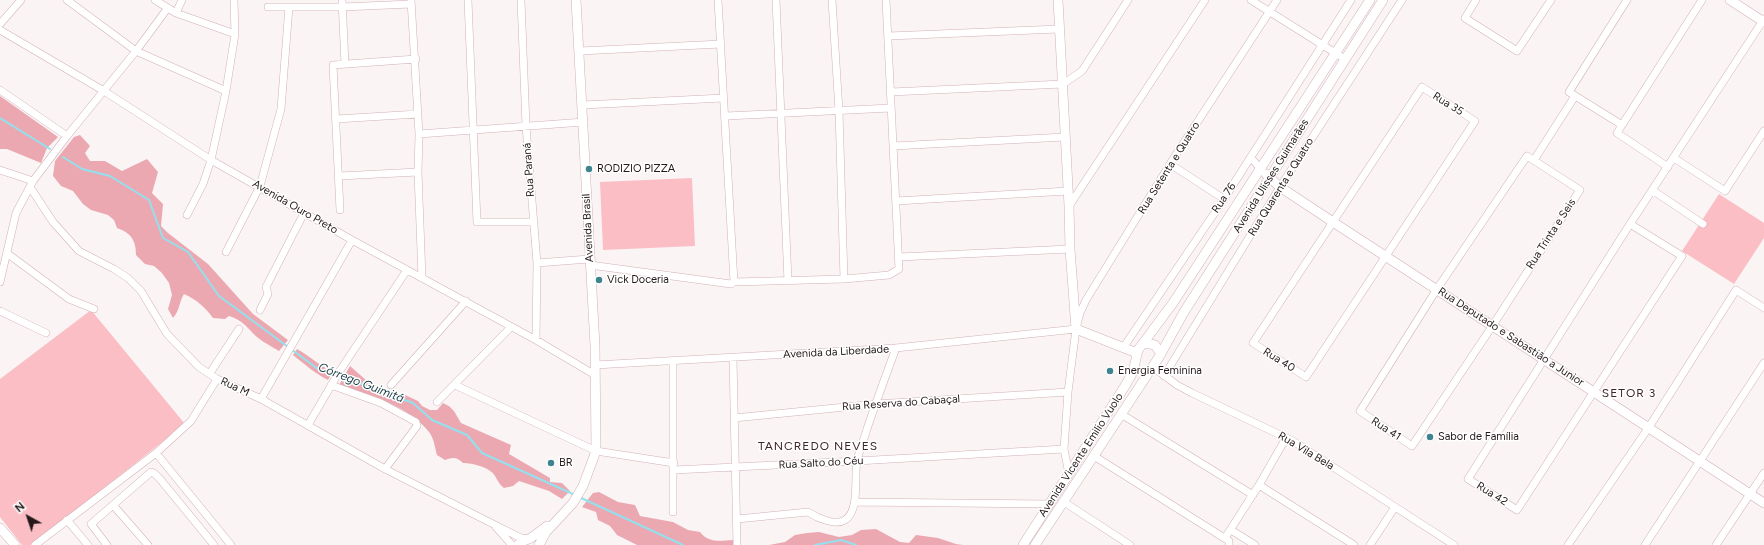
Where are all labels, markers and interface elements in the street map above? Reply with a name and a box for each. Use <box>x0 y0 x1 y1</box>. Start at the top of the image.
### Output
street label: Rua 35 <box>1430 89 1466 119</box>
street label: Avenida Ulisses Guimarães <box>1231 117 1311 235</box>
street label: Rua Setenta e Quatro <box>1135 119 1203 217</box>
street label: Rua Quarenta e Quatro <box>1245 135 1317 239</box>
street label: Rua Paraná <box>521 142 537 198</box>
place label: RODIZIO PIZZA <box>597 162 675 176</box>
marker: RODIZIO PIZZA <box>584 164 594 174</box>
street label: Avenida Ouro Preto <box>250 177 340 237</box>
street label: Rua 76 <box>1209 180 1239 216</box>
street label: Avenida Brasil <box>580 193 596 263</box>
street label: Rua Trinta e Seis <box>1523 196 1579 272</box>
place label: Vick Doceria <box>607 273 669 287</box>
marker: Vick Doceria <box>594 275 604 285</box>
street label: Rua Deputado e Sabastião a Junior <box>1436 285 1586 389</box>
street label: Avenida da Liberdade <box>783 343 889 361</box>
street label: Rua 40 <box>1261 345 1297 375</box>
water label: Córrego Guimitá <box>316 360 406 406</box>
place label: Energia Feminina <box>1118 364 1202 378</box>
marker: Energia Feminina <box>1105 366 1115 376</box>
street label: Rua M <box>218 375 252 399</box>
district label: SETOR 3 <box>1602 386 1656 400</box>
street label: Avenida Vicente Emilio Vuolo <box>1036 391 1126 519</box>
street label: Rua Reserva do Cabaçal <box>842 392 960 414</box>
street label: Rua 41 <box>1369 415 1403 443</box>
street label: Rua Vila Bela <box>1276 429 1336 473</box>
place label: Sabor de Família <box>1438 430 1519 444</box>
marker: Sabor de Família <box>1425 432 1435 442</box>
district label: TANCREDO NEVES <box>758 439 878 453</box>
street label: Rua Salto do Céu <box>778 454 864 472</box>
place label: BR <box>559 456 573 470</box>
marker: BR <box>546 458 556 468</box>
street label: Rua 42 <box>1474 479 1510 509</box>
north arrow <box>8 497 48 537</box>
text: N <box>13 500 27 515</box>

